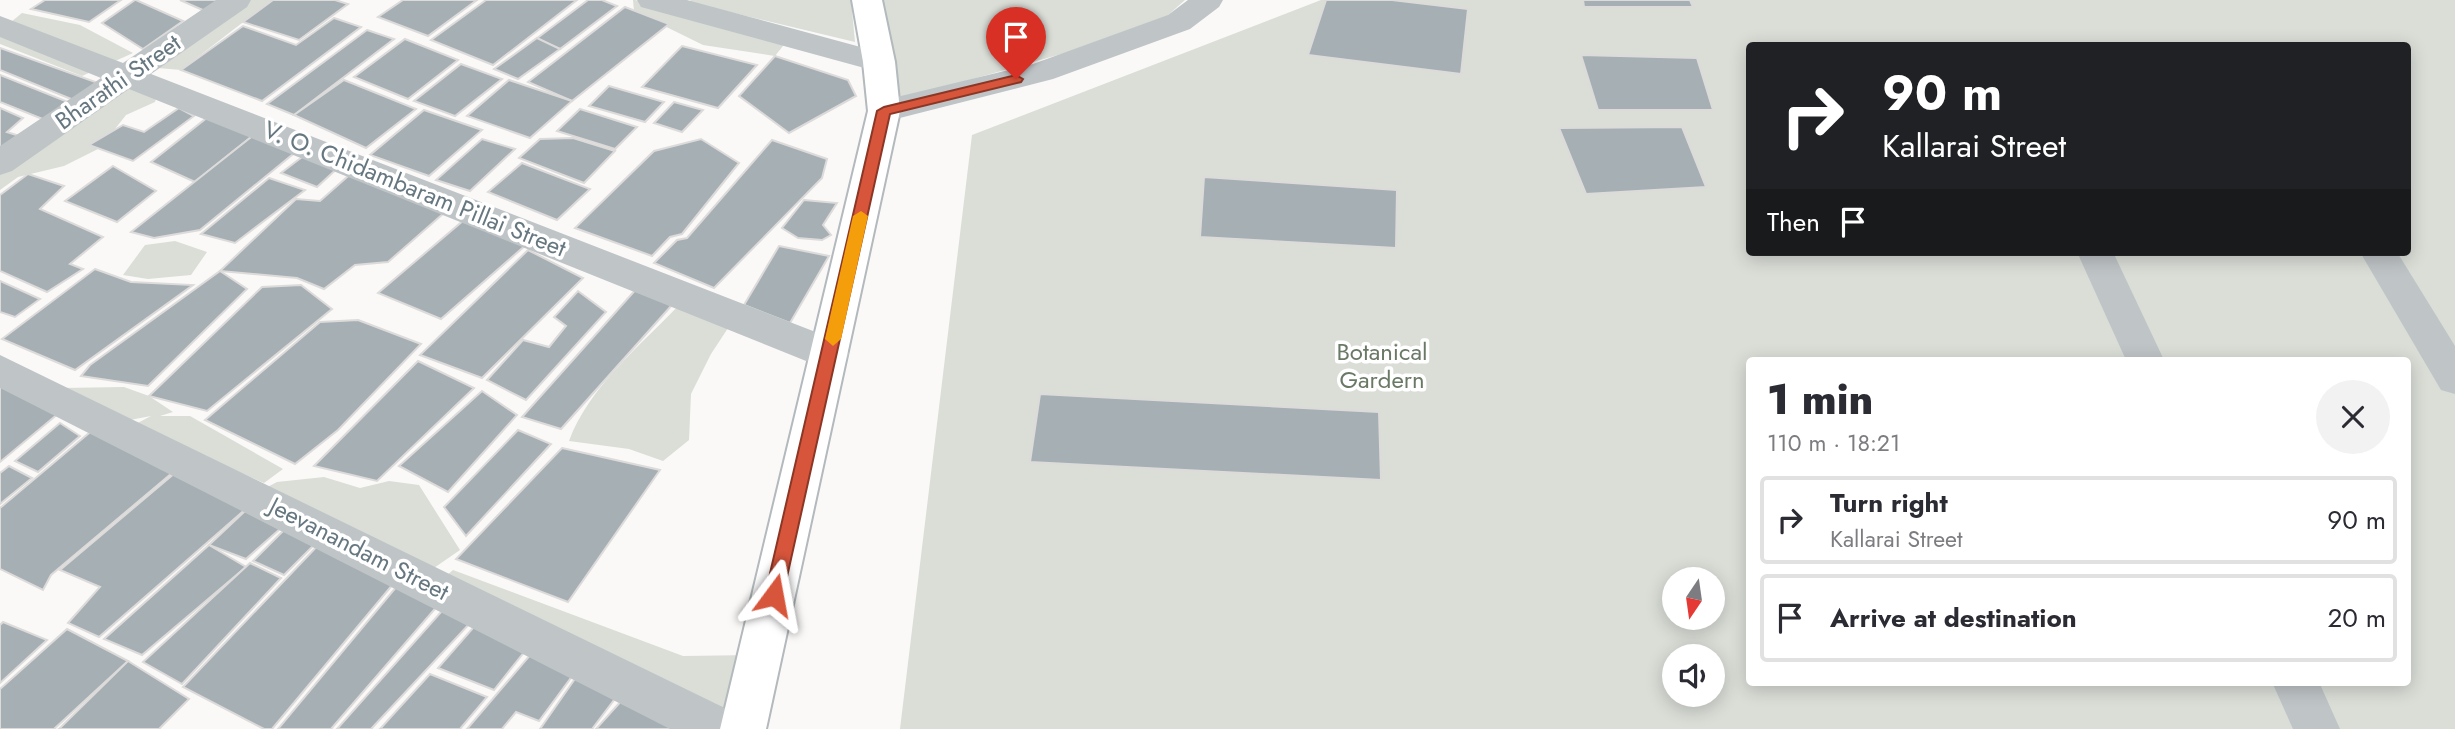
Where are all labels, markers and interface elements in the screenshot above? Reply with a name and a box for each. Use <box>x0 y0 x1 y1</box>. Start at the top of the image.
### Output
pin <box>986 7 1046 79</box>
icon: arrive <box>997 18 1035 56</box>
street label: Bharathi Street <box>48 25 188 138</box>
text: 90 m <box>1882 58 2002 128</box>
icon: right <box>1767 70 1858 161</box>
street label: V. O. Chidambaram Pillai Street <box>259 112 572 265</box>
text: Kallarai Street <box>1882 123 2066 169</box>
text: Then <box>1767 203 1820 241</box>
icon: arrive <box>1834 203 1872 241</box>
park label: Botanical Gardern <box>1336 334 1428 397</box>
text: 1 min <box>1767 369 1873 430</box>
button: close <box>2316 380 2390 454</box>
text: 110 m · 18:21 <box>1767 426 1900 460</box>
text: Turn right <box>1830 484 1948 522</box>
street label: Jeevanandam Street <box>261 487 455 609</box>
icon: right <box>1771 501 1809 539</box>
text: 90 m <box>2327 501 2386 539</box>
text: Kallarai Street <box>1830 522 1962 556</box>
position arrow <box>737 558 811 632</box>
north arrow <box>1662 567 1726 630</box>
map controls <box>1662 567 1725 707</box>
icon: arrive <box>1771 599 1809 637</box>
text: Arrive at destination <box>1830 599 2077 637</box>
text: 20 m <box>2328 599 2386 637</box>
button: sound <box>1662 644 1725 707</box>

